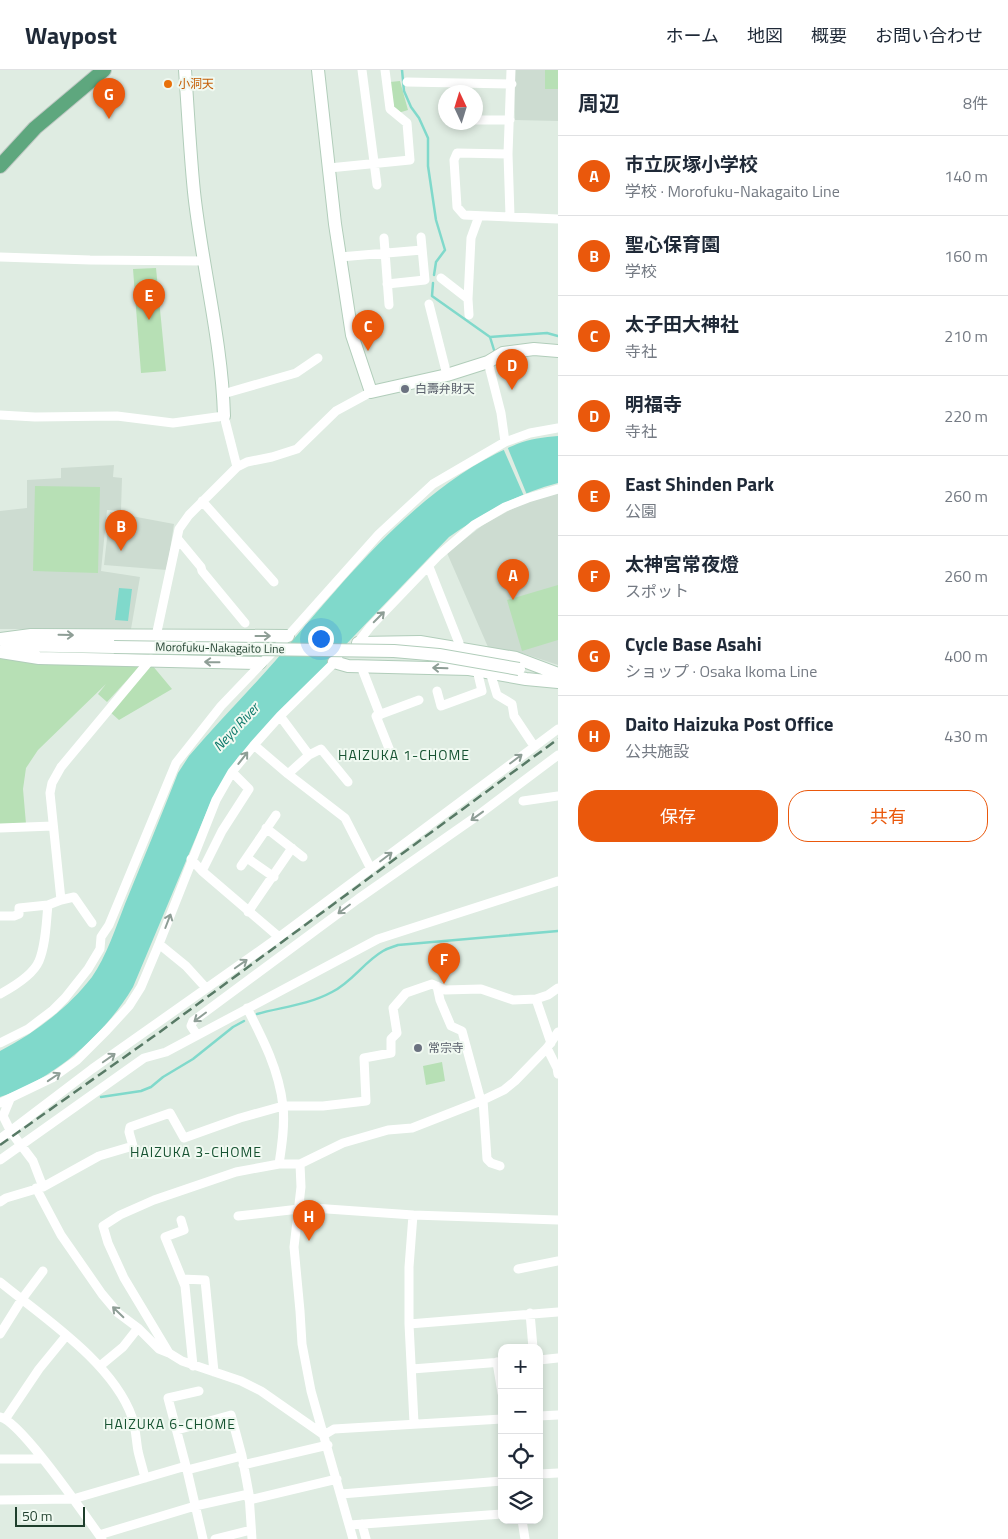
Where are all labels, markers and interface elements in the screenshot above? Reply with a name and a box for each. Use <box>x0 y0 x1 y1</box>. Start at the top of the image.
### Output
text: Waypost <box>25 17 117 53</box>
text: ホーム <box>666 22 719 49</box>
text: 地図 <box>747 22 783 49</box>
text: 概要 <box>811 22 847 49</box>
text: お問い合わせ <box>875 22 983 49</box>
place label: 小洞天 <box>178 74 214 93</box>
pin: G <box>93 78 125 119</box>
marker: 小洞天 <box>162 78 174 90</box>
north arrow <box>438 85 483 130</box>
text: 周辺 <box>578 87 620 119</box>
text: 8件 <box>963 91 988 115</box>
text: 市立灰塚小学校 <box>625 149 758 178</box>
text: A <box>589 164 599 188</box>
text: 140 m <box>944 164 988 188</box>
text: 学校 · Morofuku-Nakagaito Line <box>625 179 840 203</box>
text: 聖心保育園 <box>625 229 720 258</box>
text: B <box>589 244 599 268</box>
text: 160 m <box>944 244 988 268</box>
text: 学校 <box>625 259 657 283</box>
pin: E <box>133 279 165 320</box>
text: 太子田大神社 <box>625 309 739 338</box>
pin: C <box>352 310 384 351</box>
text: C <box>590 324 598 348</box>
text: 210 m <box>944 324 988 348</box>
text: 寺社 <box>625 339 657 363</box>
pin: D <box>496 349 528 390</box>
place label: 白壽弁財天 <box>415 379 475 398</box>
marker: 白壽弁財天 <box>399 383 411 395</box>
text: 明福寺 <box>625 389 682 418</box>
text: D <box>589 404 599 428</box>
text: 220 m <box>944 404 988 428</box>
text: 寺社 <box>625 419 657 443</box>
text: East Shinden Park <box>625 469 774 498</box>
text: E <box>590 484 598 508</box>
text: 260 m <box>944 484 988 508</box>
text: 公園 <box>625 499 657 523</box>
pin: B <box>105 510 137 551</box>
text: 太神宮常夜燈 <box>625 549 739 578</box>
pin: A <box>497 559 529 600</box>
text: F <box>590 564 598 588</box>
text: 260 m <box>944 564 988 588</box>
text: スポット <box>625 579 689 603</box>
one-way arrow <box>373 611 385 623</box>
your location <box>308 626 334 652</box>
text: Cycle Base Asahi <box>625 629 762 658</box>
one-way arrow <box>58 631 74 640</box>
one-way arrow <box>255 631 271 641</box>
street label: Morofuku-Nakagaito Line <box>155 637 285 658</box>
text: G <box>589 644 599 668</box>
text: 400 m <box>944 644 988 668</box>
one-way arrow <box>204 657 220 667</box>
text: ショップ · Osaka Ikoma Line <box>625 659 817 683</box>
one-way arrow <box>433 663 449 672</box>
water label: Neya River <box>208 697 265 755</box>
text: Daito Haizuka Post Office <box>625 709 834 738</box>
text: H <box>589 724 599 748</box>
text: 430 m <box>944 724 988 748</box>
text: 公共施設 <box>625 739 689 763</box>
district label: HAIZUKA 1-CHOME <box>338 744 470 765</box>
one-way arrow <box>238 752 249 765</box>
one-way arrow <box>509 754 523 764</box>
button: 保存 <box>578 790 778 842</box>
button: 共有 <box>788 790 988 842</box>
one-way arrow <box>470 811 484 821</box>
one-way arrow <box>379 852 393 862</box>
one-way arrow <box>338 904 352 915</box>
one-way arrow <box>164 914 173 929</box>
pin: F <box>428 943 460 984</box>
one-way arrow <box>234 959 248 969</box>
one-way arrow <box>194 1011 207 1022</box>
place label: 常宗寺 <box>428 1038 464 1057</box>
marker: 常宗寺 <box>412 1042 424 1054</box>
one-way arrow <box>102 1053 116 1063</box>
one-way arrow <box>46 1072 60 1082</box>
district label: HAIZUKA 3-CHOME <box>130 1141 262 1162</box>
pin: H <box>293 1200 325 1241</box>
one-way arrow <box>112 1306 124 1318</box>
map controls <box>498 1344 543 1524</box>
button: + <box>498 1344 543 1389</box>
button: − <box>498 1389 543 1434</box>
district label: HAIZUKA 6-CHOME <box>104 1413 236 1434</box>
button: locate <box>498 1434 543 1479</box>
button: layers <box>498 1479 543 1524</box>
scale bar <box>15 1504 85 1527</box>
text: 50 m <box>22 1505 52 1526</box>

